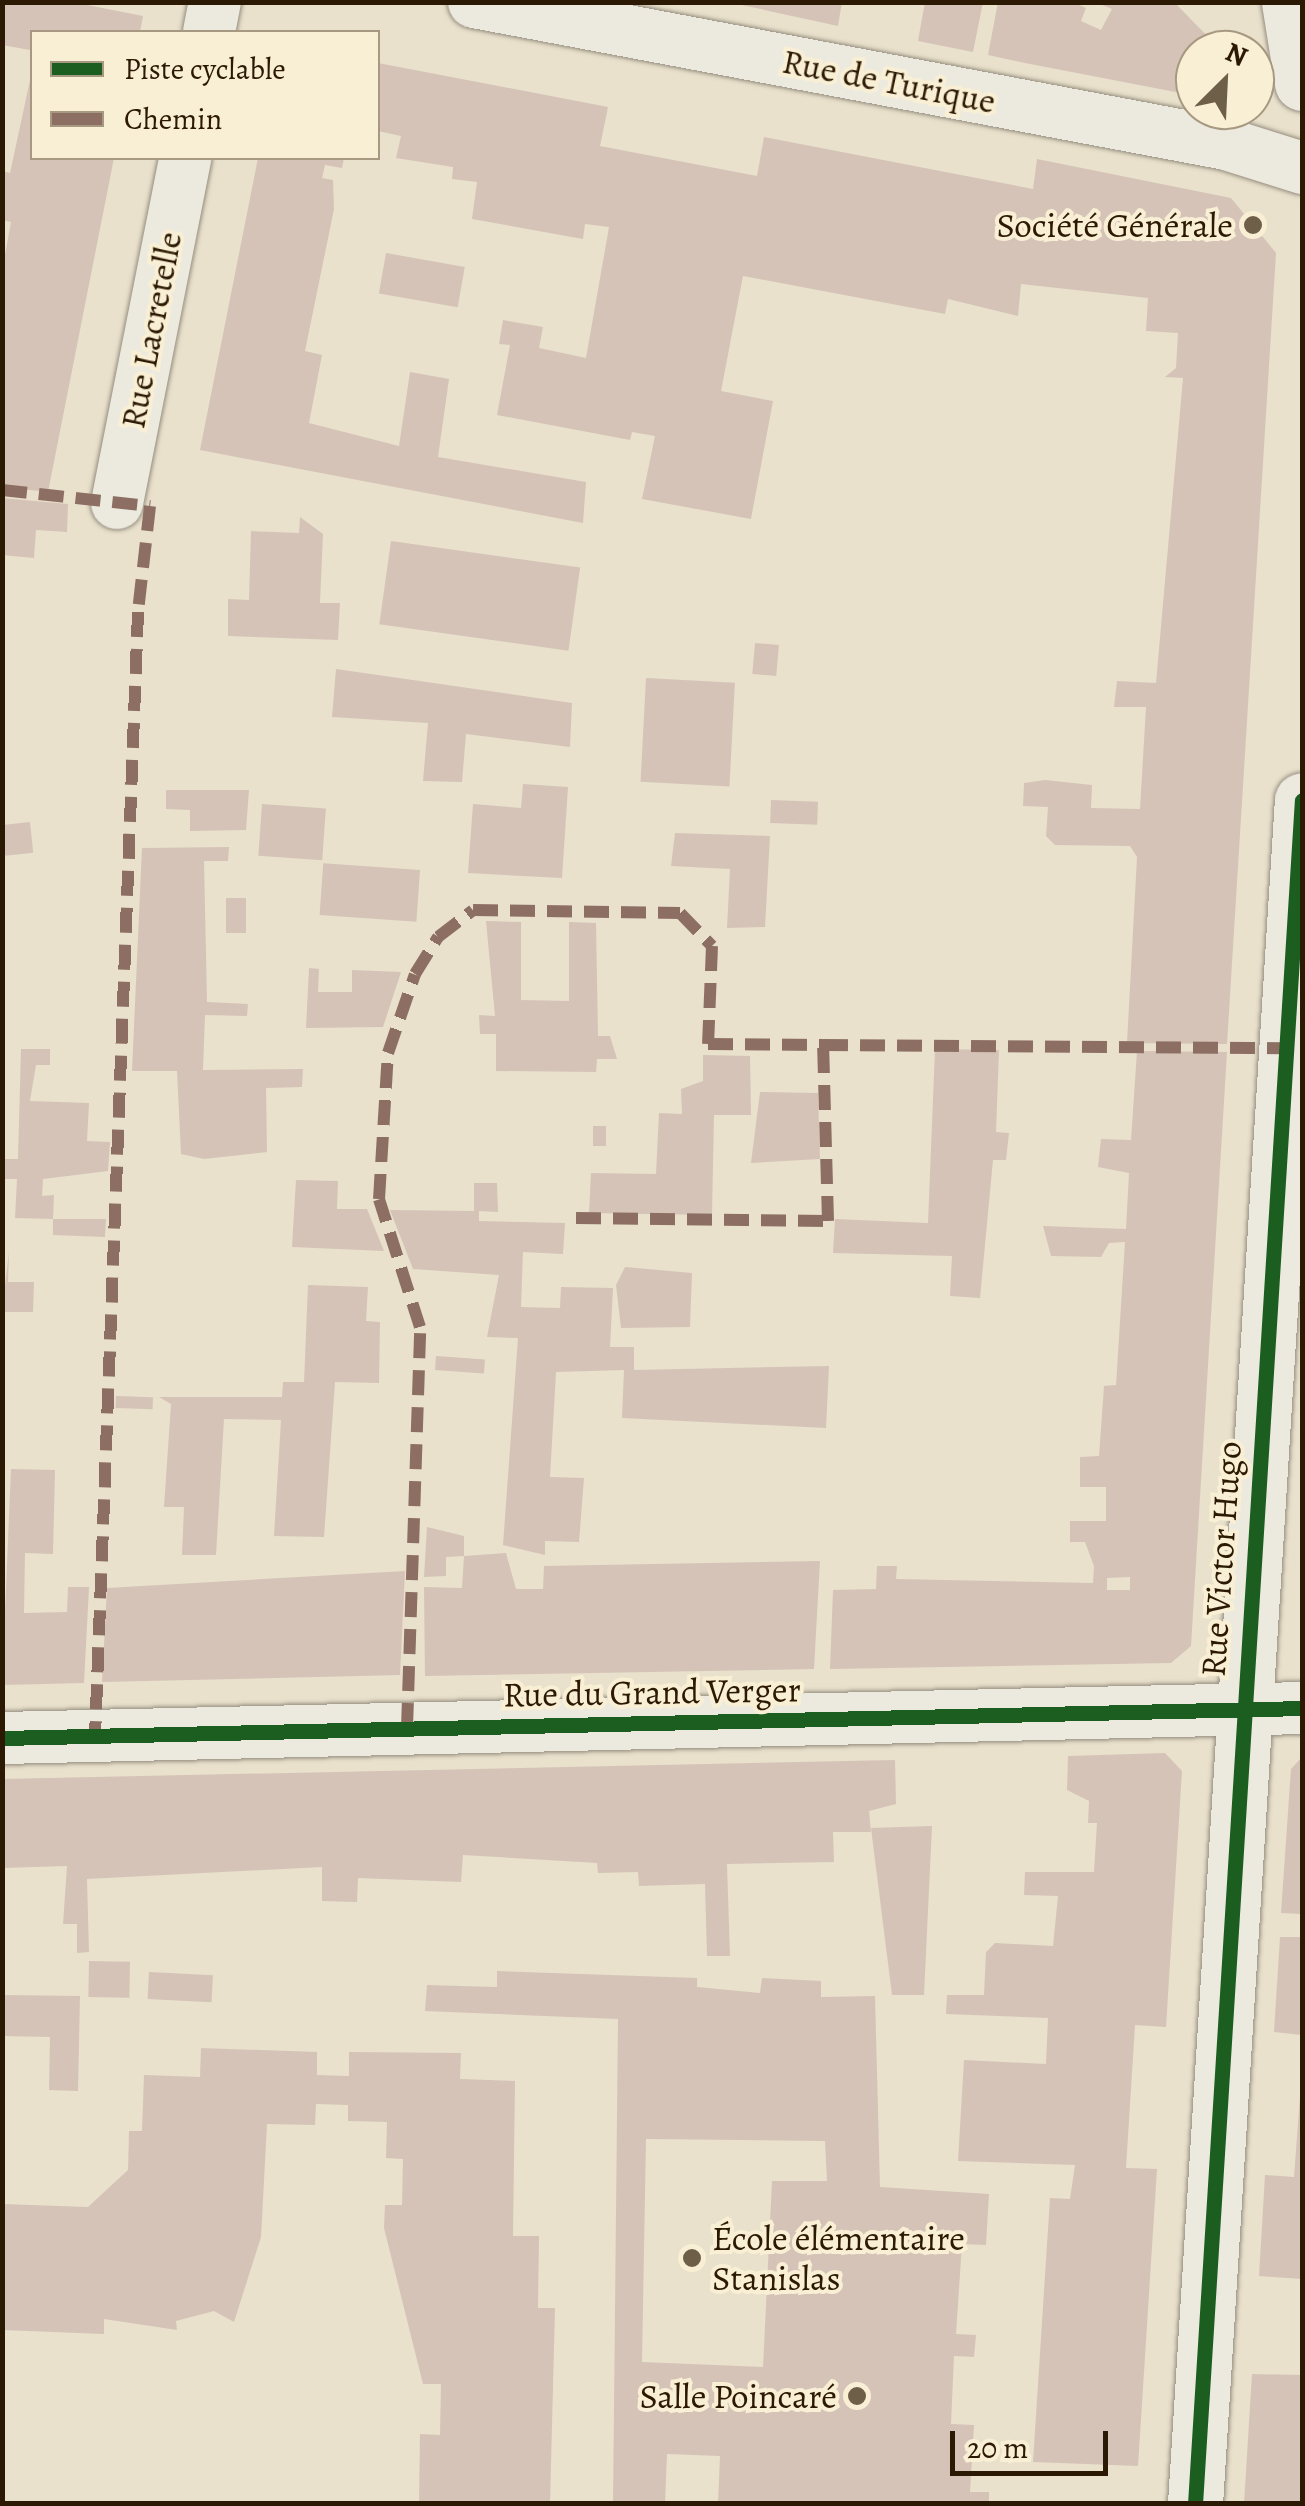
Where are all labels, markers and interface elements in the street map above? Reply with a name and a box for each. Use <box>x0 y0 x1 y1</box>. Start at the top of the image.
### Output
legend <box>30 30 380 160</box>
north arrow <box>1175 30 1275 130</box>
text: N <box>1219 33 1253 76</box>
street label: Rue de Turique <box>779 40 999 122</box>
text: Piste cyclable <box>124 49 286 89</box>
text: Chemin <box>124 99 222 139</box>
place label: Société Générale <box>996 204 1233 246</box>
marker: Société Générale <box>1242 214 1264 236</box>
street label: Rue Lacretelle <box>111 228 191 432</box>
street label: Rue Victor Hugo <box>1192 1440 1250 1678</box>
street label: Rue du Grand Verger <box>503 1668 801 1716</box>
place label: École élémentaire Stanislas <box>712 2217 965 2299</box>
marker: École élémentaire Stanislas <box>681 2247 703 2269</box>
place label: Salle Poincaré <box>639 2375 837 2417</box>
marker: Salle Poincaré <box>846 2385 868 2407</box>
scale bar <box>955 2411 1112 2473</box>
text: 20 m <box>967 2428 1028 2468</box>

